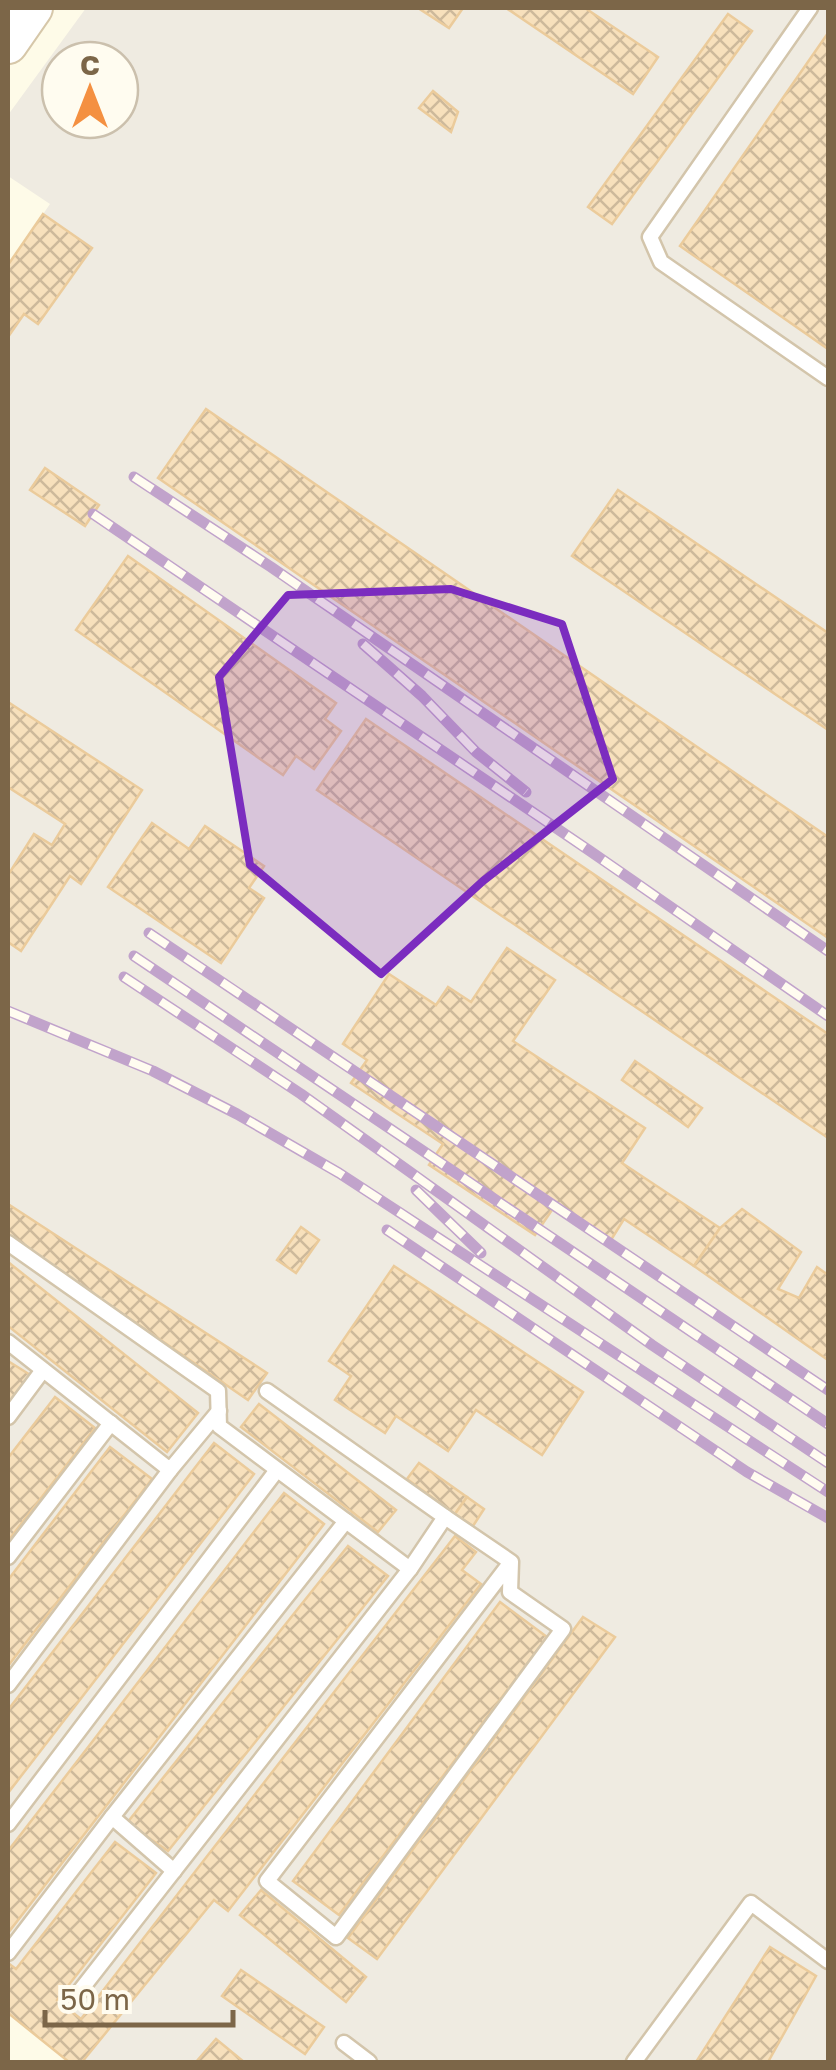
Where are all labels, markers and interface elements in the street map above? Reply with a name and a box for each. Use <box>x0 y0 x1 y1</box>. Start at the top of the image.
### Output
north arrow <box>40 40 140 140</box>
text: С <box>80 48 100 81</box>
scale bar <box>45 1965 232 2027</box>
text: 50 m <box>60 1981 130 2017</box>

